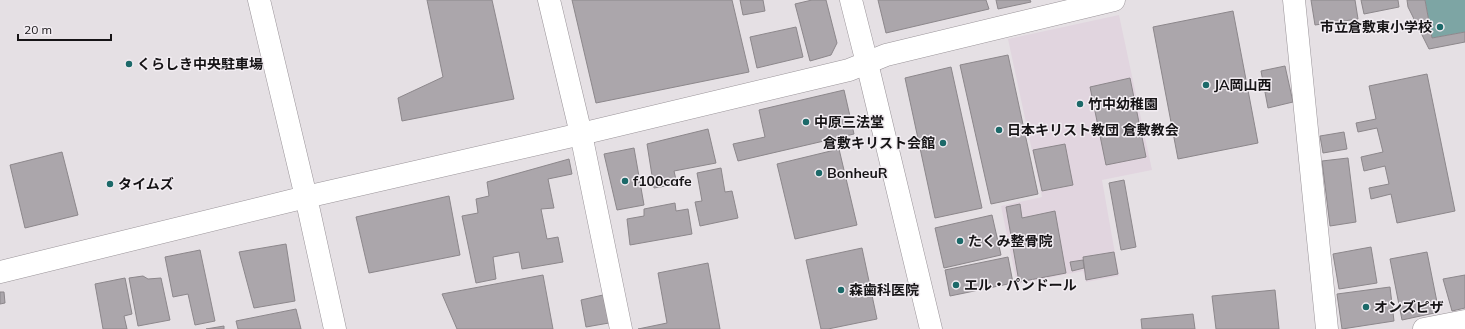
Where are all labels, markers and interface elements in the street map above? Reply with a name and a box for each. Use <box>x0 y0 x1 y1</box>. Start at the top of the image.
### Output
scale bar <box>18 16 111 42</box>
place label: 市立倉敷東小学校 <box>1320 18 1432 36</box>
text: 20 m <box>24 22 52 37</box>
marker: 市立倉敷東小学校 <box>1435 22 1445 32</box>
place label: くらしき中央駐車場 <box>137 55 263 73</box>
marker: くらしき中央駐車場 <box>124 59 134 69</box>
place label: JA岡山西 <box>1214 76 1272 94</box>
marker: JA岡山西 <box>1201 80 1211 90</box>
place label: 竹中幼稚園 <box>1088 95 1158 113</box>
marker: 竹中幼稚園 <box>1075 99 1085 109</box>
place label: 中原三法堂 <box>814 113 884 131</box>
marker: 中原三法堂 <box>801 117 811 127</box>
place label: 日本キリスト教団 倉敷教会 <box>1007 121 1179 139</box>
marker: 日本キリスト教団 倉敷教会 <box>994 125 1004 135</box>
place label: 倉敷キリスト会館 <box>823 134 935 152</box>
marker: 倉敷キリスト会館 <box>938 138 948 148</box>
place label: BonheuR <box>827 164 888 182</box>
marker: BonheuR <box>814 168 824 178</box>
place label: f100cafe <box>633 172 692 190</box>
place label: タイムズ <box>118 175 174 193</box>
marker: f100cafe <box>620 176 630 186</box>
marker: タイムズ <box>105 179 115 189</box>
place label: たくみ整骨院 <box>968 232 1053 250</box>
marker: たくみ整骨院 <box>955 236 965 246</box>
place label: エル・パンドール <box>964 276 1077 294</box>
marker: エル・パンドール <box>951 280 961 290</box>
place label: 森歯科医院 <box>849 281 919 299</box>
marker: 森歯科医院 <box>836 285 846 295</box>
place label: オンズピザ <box>1374 298 1444 316</box>
marker: オンズピザ <box>1361 302 1371 312</box>

